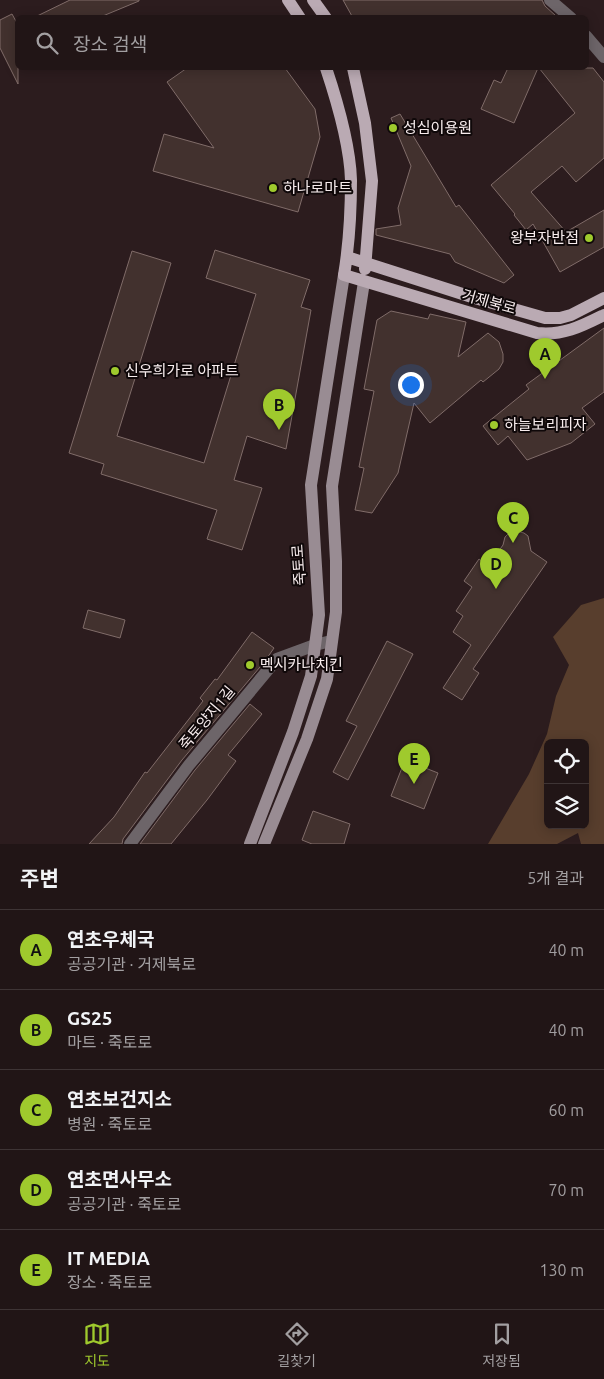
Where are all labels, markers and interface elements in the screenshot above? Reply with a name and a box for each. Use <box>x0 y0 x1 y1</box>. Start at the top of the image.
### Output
search box <box>15 15 589 70</box>
icon: search <box>33 29 61 57</box>
text: 장소 검색 <box>73 33 147 55</box>
place label: 성심이용원 <box>403 119 472 136</box>
marker: 성심이용원 <box>387 122 399 134</box>
place label: 하나로마트 <box>283 179 352 196</box>
marker: 하나로마트 <box>267 182 279 194</box>
place label: 왕부자반점 <box>510 229 579 246</box>
marker: 왕부자반점 <box>583 232 595 244</box>
street label: 거제북로 <box>460 286 518 317</box>
pin: A <box>529 338 561 379</box>
place label: 신우희가로 아파트 <box>125 362 239 379</box>
marker: 신우희가로 아파트 <box>109 365 121 377</box>
your location <box>398 372 424 398</box>
pin: B <box>263 389 295 430</box>
place label: 하늘보리피자 <box>504 416 587 433</box>
marker: 하늘보리피자 <box>488 419 500 431</box>
pin: C <box>497 502 529 543</box>
street label: 죽토로 <box>289 544 308 586</box>
pin: D <box>480 548 512 589</box>
place label: 멕시카나치킨 <box>260 656 343 673</box>
marker: 멕시카나치킨 <box>244 659 256 671</box>
street label: 죽토양지1길 <box>175 683 238 753</box>
map controls <box>544 739 589 829</box>
button: locate <box>544 739 589 784</box>
pin: E <box>398 743 430 784</box>
button: layers <box>544 784 589 829</box>
text: 주변 <box>20 866 59 890</box>
text: 5개 결과 <box>527 869 584 887</box>
text: 연초우체국 <box>67 928 154 950</box>
text: A <box>30 941 42 959</box>
text: 40 m <box>548 941 584 959</box>
text: 공공기관 · 거제북로 <box>67 955 196 973</box>
text: GS25 <box>67 1007 112 1029</box>
text: B <box>31 1021 41 1039</box>
text: 40 m <box>548 1021 584 1039</box>
text: 마트 · 죽토로 <box>67 1033 152 1051</box>
text: 연초보건지소 <box>67 1088 172 1110</box>
text: C <box>31 1101 41 1119</box>
text: 60 m <box>548 1101 584 1119</box>
text: 병원 · 죽토로 <box>67 1115 152 1133</box>
text: 연초면사무소 <box>67 1168 172 1190</box>
text: D <box>30 1181 42 1199</box>
text: 70 m <box>548 1181 584 1199</box>
text: 공공기관 · 죽토로 <box>67 1195 181 1213</box>
text: IT MEDIA <box>67 1247 150 1269</box>
text: E <box>31 1261 41 1279</box>
text: 130 m <box>539 1261 584 1279</box>
text: 장소 · 죽토로 <box>67 1273 152 1291</box>
tab: 지도 <box>83 1320 111 1370</box>
tab: 길찾기 <box>277 1320 316 1370</box>
tab: 저장됨 <box>482 1320 521 1370</box>

